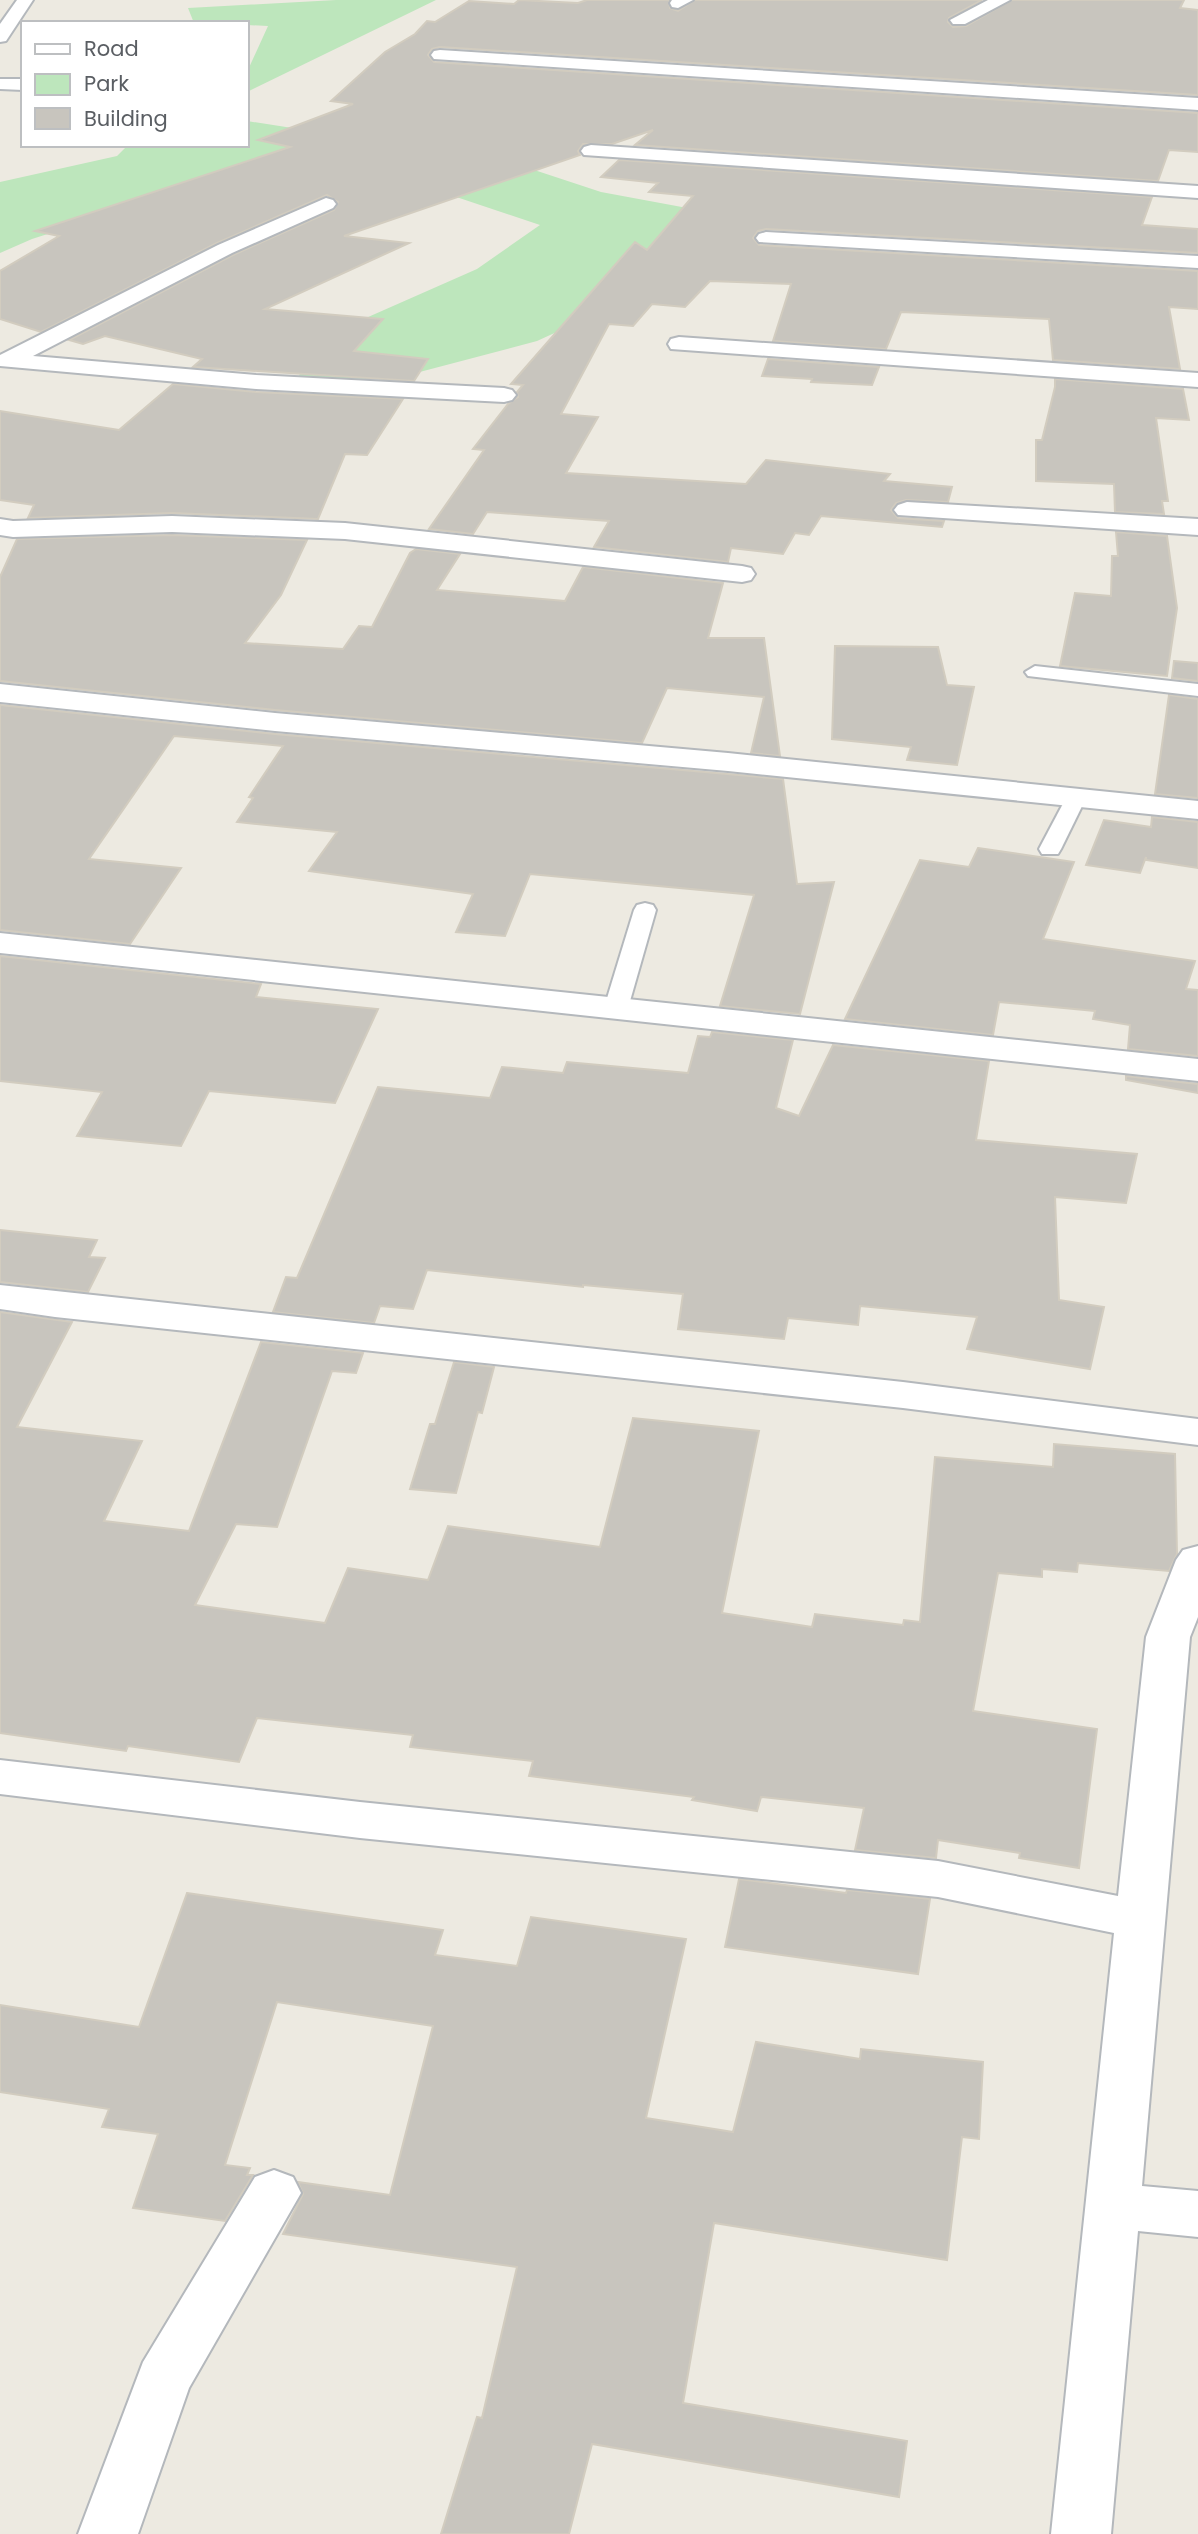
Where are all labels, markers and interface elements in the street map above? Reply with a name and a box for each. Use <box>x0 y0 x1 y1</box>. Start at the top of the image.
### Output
legend <box>21 21 248 147</box>
text: Road <box>84 34 139 63</box>
text: Park <box>84 69 129 98</box>
text: Building <box>84 104 168 133</box>

